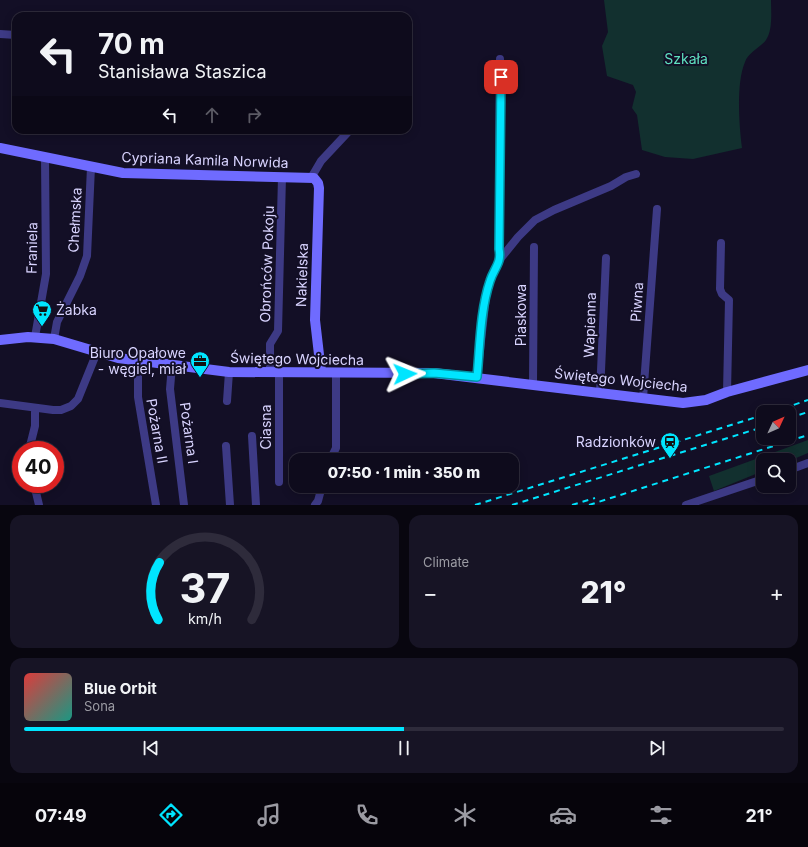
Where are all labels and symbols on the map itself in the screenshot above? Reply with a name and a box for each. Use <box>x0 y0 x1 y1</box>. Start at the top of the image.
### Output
park label: Szkała <box>664 50 708 67</box>
pin <box>484 60 518 94</box>
street label: Cypriana Kamila Norwida <box>121 148 289 171</box>
street label: Chełmska <box>64 187 85 253</box>
street label: Obrońców Pokoju <box>256 205 277 323</box>
street label: Franiela <box>23 222 40 274</box>
street label: Nakielska <box>292 243 311 307</box>
street label: Piwna <box>627 281 646 322</box>
street label: Piaskowa <box>512 284 529 346</box>
street label: Wapienna <box>580 292 599 358</box>
supermarket icon: Żabka <box>31 299 53 327</box>
place label: Żabka <box>56 301 97 318</box>
place label: Biuro Opałowe - węgiel, miał <box>90 344 187 377</box>
street label: Świętego Wojciecha <box>230 349 364 368</box>
office icon: Biuro Opałowe - węgiel, miał <box>189 350 211 378</box>
position arrow <box>384 353 426 395</box>
street label: Świętego Wojciecha <box>553 364 689 395</box>
street label: Pożarna II <box>143 397 172 465</box>
street label: Pożarna I <box>177 401 202 465</box>
street label: Ciasna <box>257 404 274 450</box>
north arrow <box>756 405 796 445</box>
station icon: Radzionków <box>659 431 681 459</box>
place label: Radzionków <box>576 433 656 450</box>
speed limit sign: 40 <box>12 441 64 493</box>

